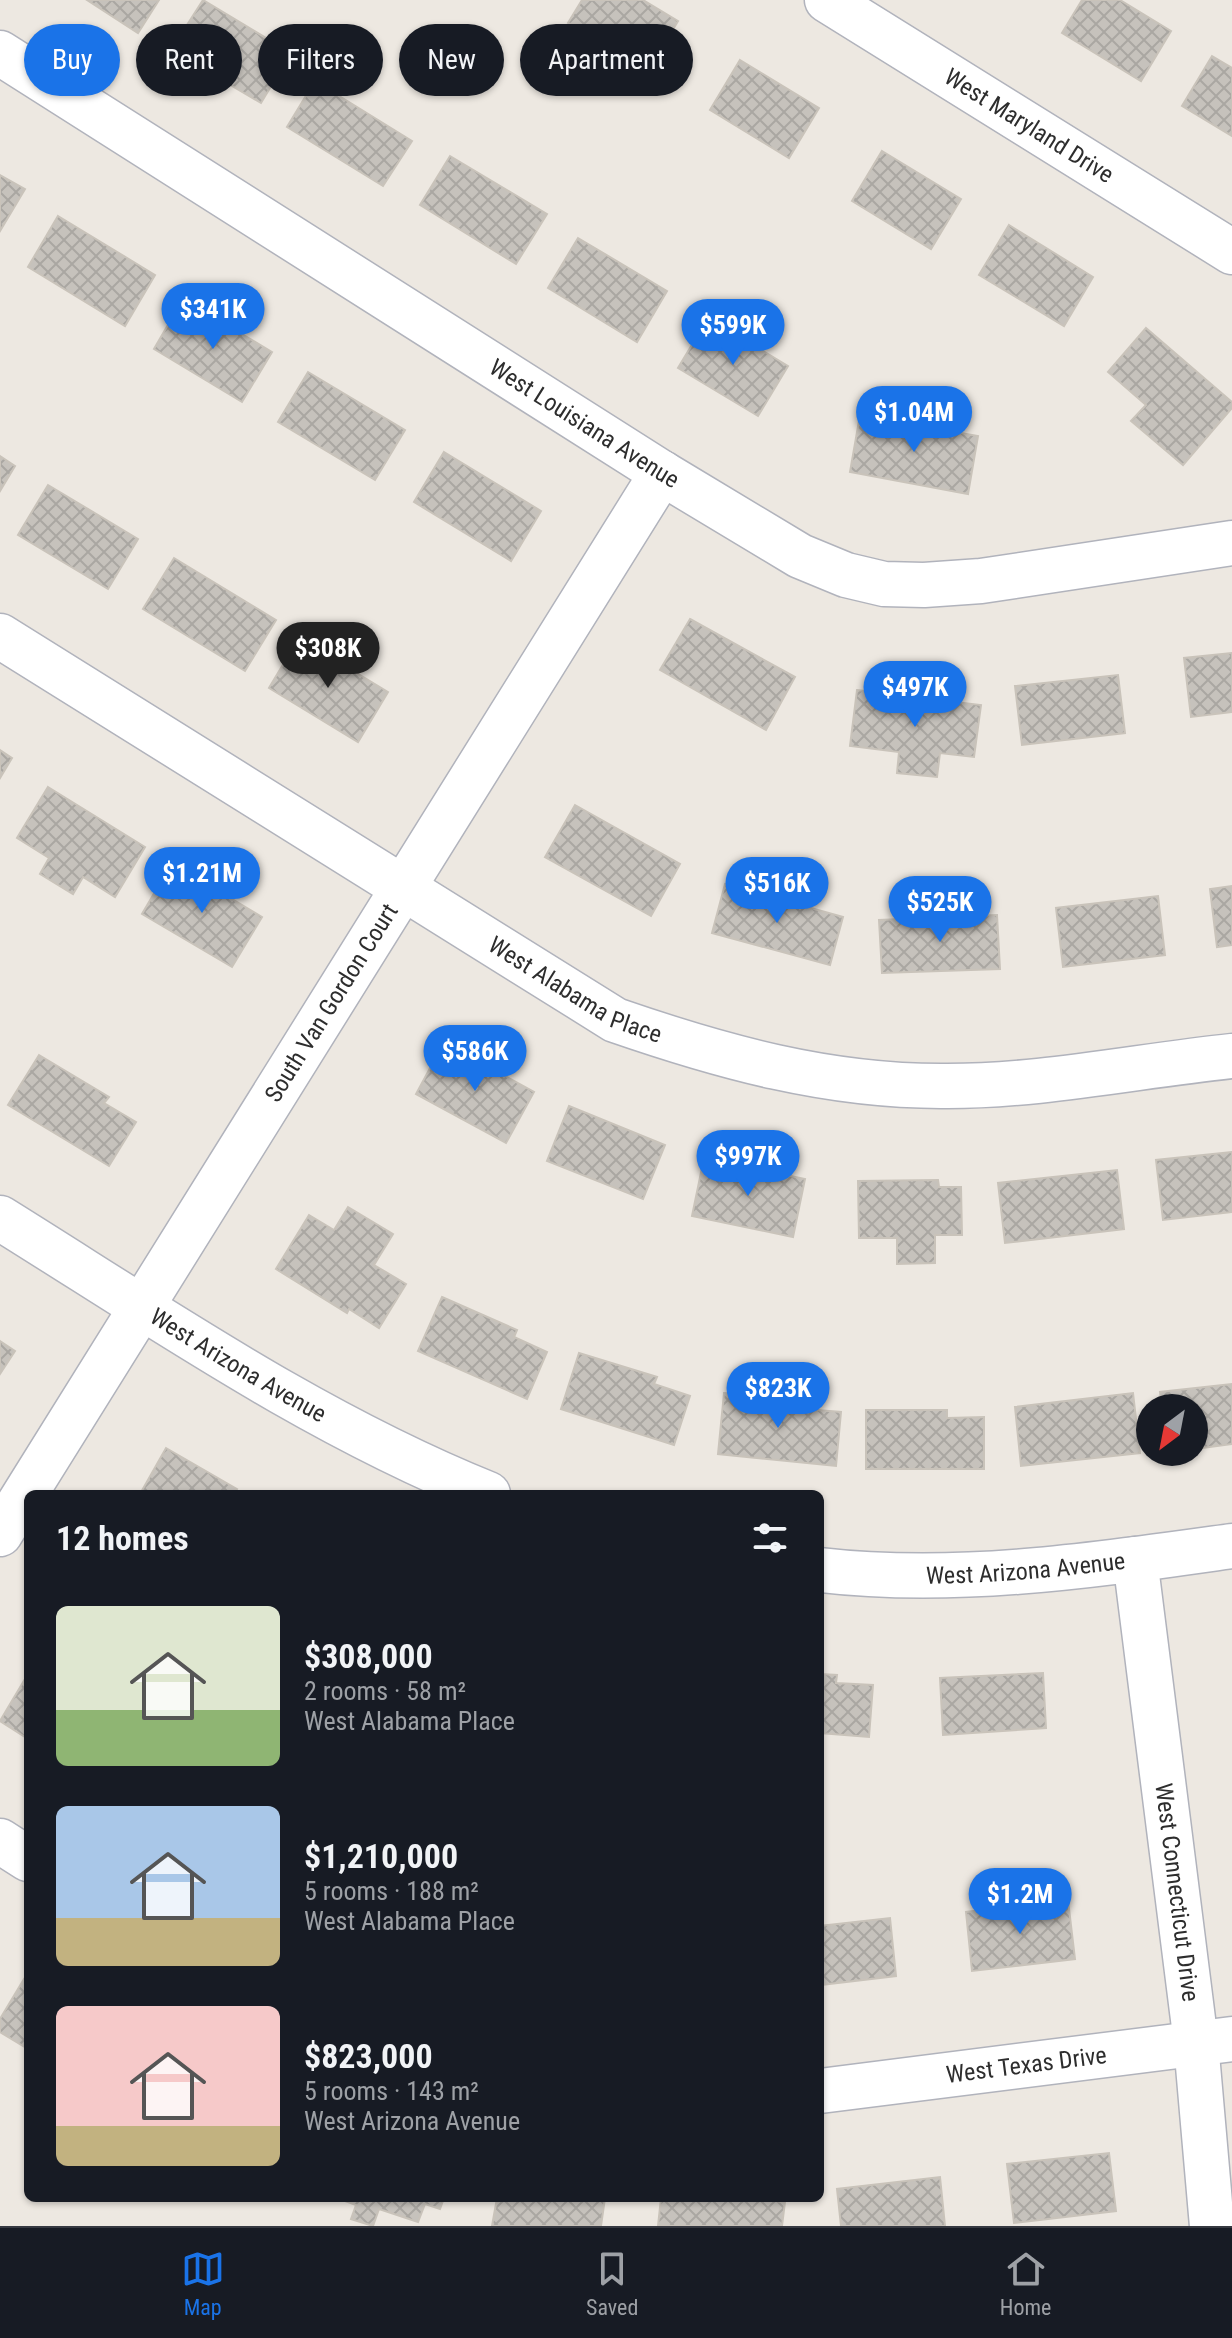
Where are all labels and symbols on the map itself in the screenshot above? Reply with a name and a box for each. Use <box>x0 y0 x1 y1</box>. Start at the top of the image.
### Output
street label: West Maryland Drive <box>939 63 1119 189</box>
pin: $341K <box>157 283 269 351</box>
pin: $599K <box>677 299 789 367</box>
street label: West Louisiana Avenue <box>484 353 684 494</box>
pin: $1.04M <box>849 386 979 454</box>
pin: $308K <box>272 622 384 690</box>
pin: $497K <box>859 661 971 729</box>
pin: $1.21M <box>137 847 267 915</box>
pin: $516K <box>721 857 833 925</box>
pin: $525K <box>884 876 996 944</box>
street label: South Van Gordon Court <box>259 899 404 1107</box>
street label: West Alabama Place <box>483 931 665 1049</box>
pin: $586K <box>419 1025 531 1093</box>
pin: $997K <box>692 1130 804 1198</box>
street label: West Arizona Avenue <box>145 1302 331 1428</box>
pin: $823K <box>722 1362 834 1430</box>
north arrow <box>1136 1394 1208 1466</box>
street label: West Arizona Avenue <box>926 1547 1127 1590</box>
street label: West Connecticut Drive <box>1149 1782 1205 2003</box>
pin: $1.2M <box>964 1868 1076 1936</box>
street label: West Texas Drive <box>945 2041 1108 2089</box>

